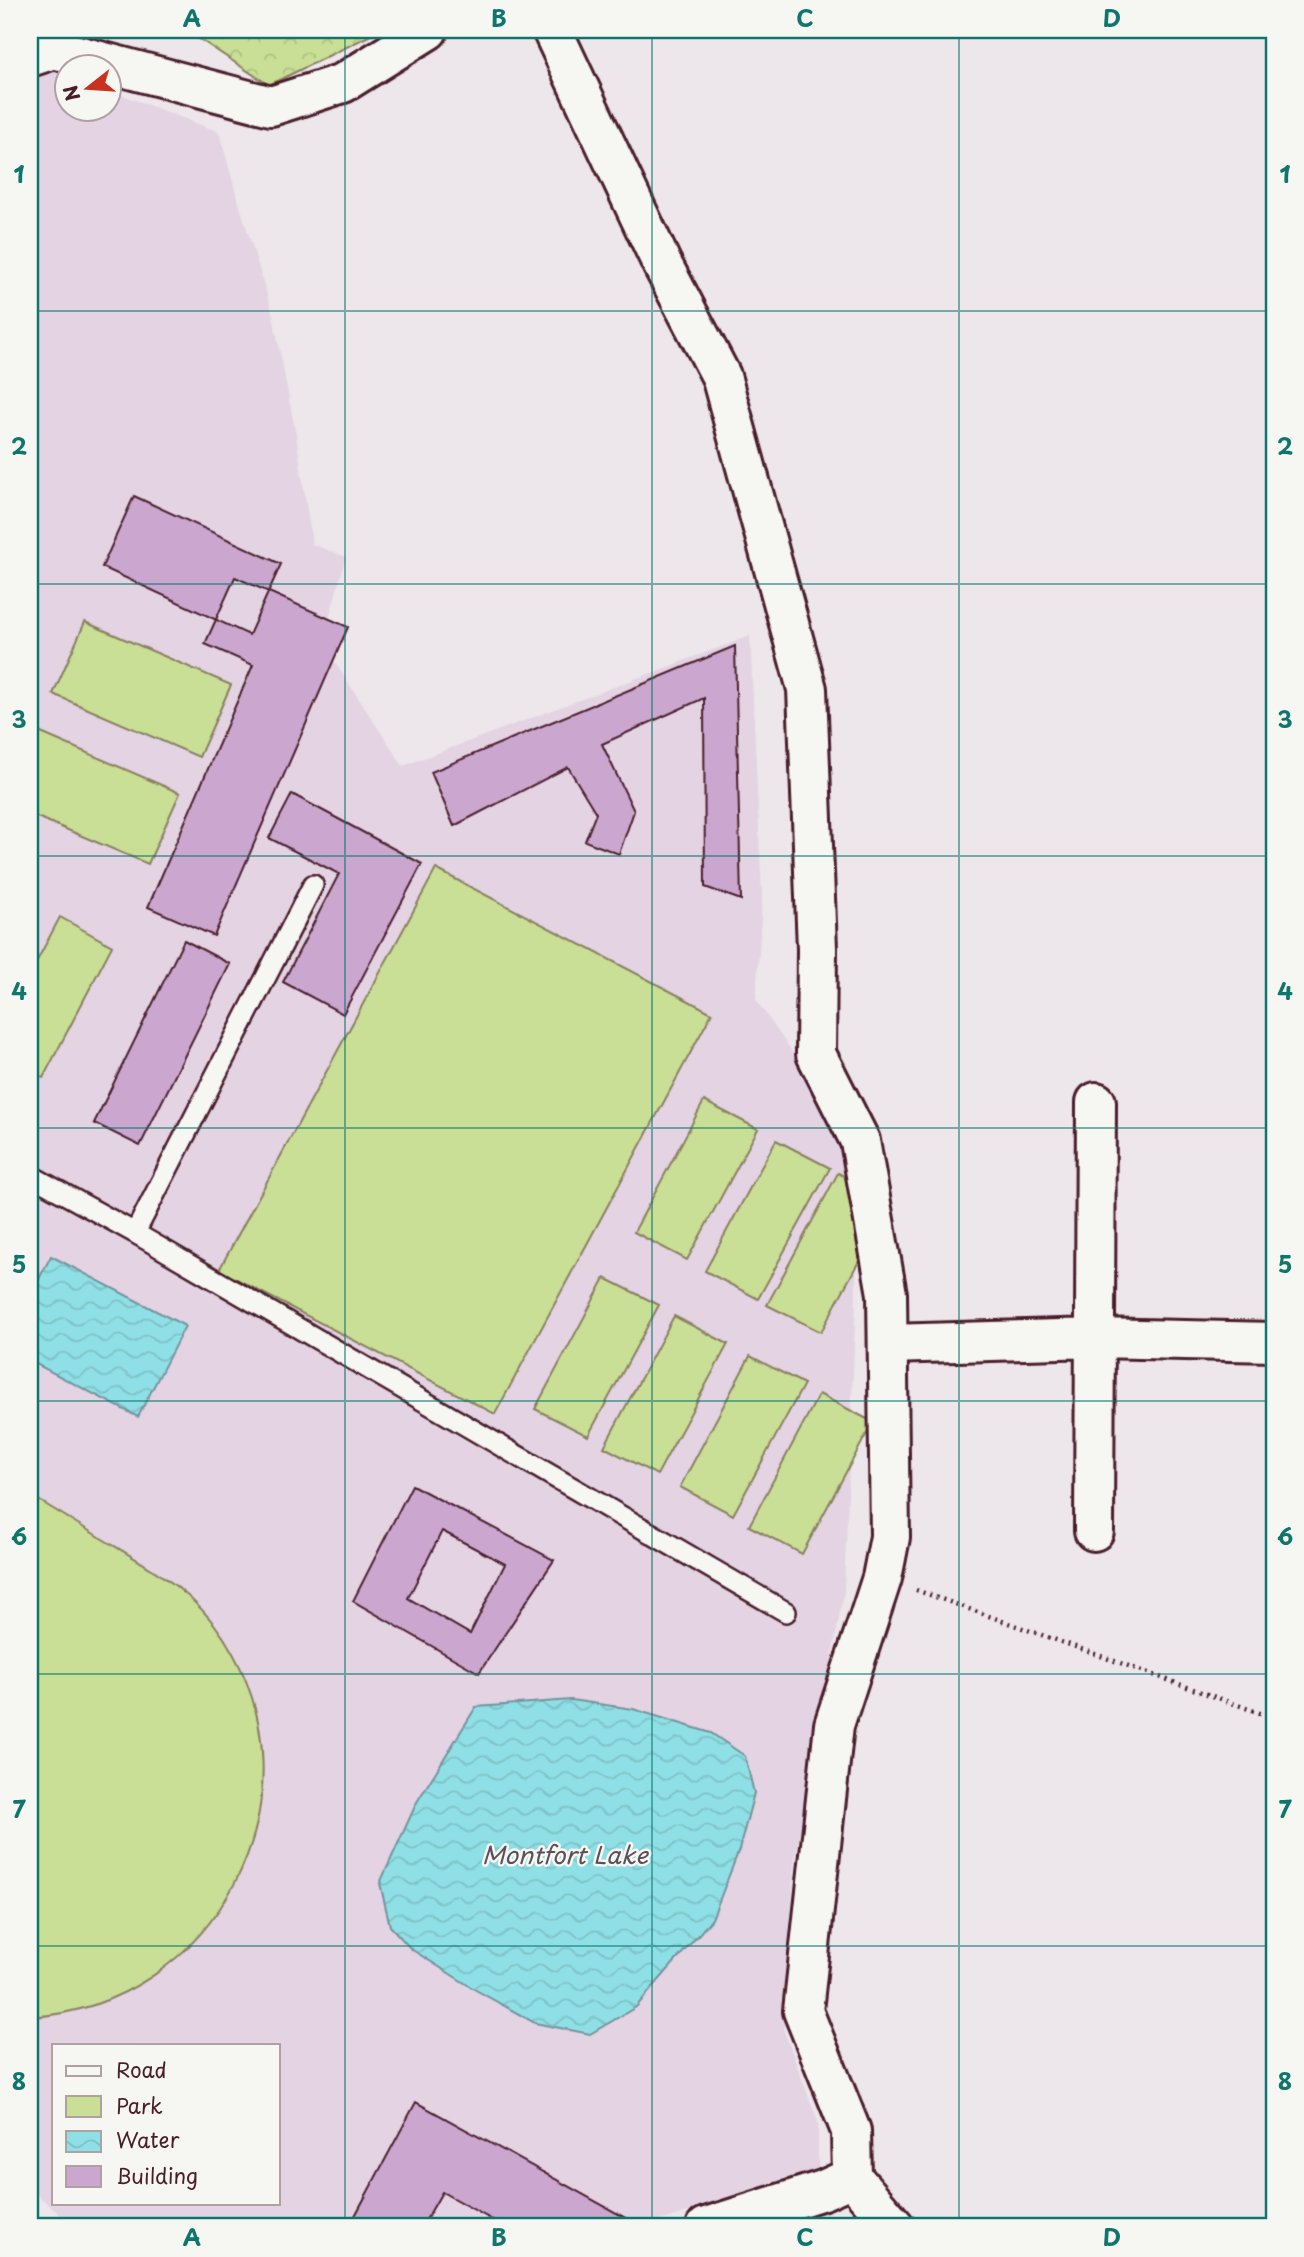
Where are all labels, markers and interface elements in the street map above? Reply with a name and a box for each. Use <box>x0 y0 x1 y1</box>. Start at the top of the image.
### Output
text: A <box>183 0 201 35</box>
text: B <box>491 0 507 35</box>
text: C <box>796 0 814 35</box>
text: D <box>1103 0 1121 35</box>
north arrow <box>52 52 122 122</box>
text: N <box>55 82 86 105</box>
text: 1 <box>14 156 25 191</box>
text: 1 <box>1280 156 1291 191</box>
text: 2 <box>11 428 27 463</box>
text: 2 <box>1277 428 1293 463</box>
text: 3 <box>11 701 27 736</box>
text: 3 <box>1277 701 1293 736</box>
text: 4 <box>11 973 27 1008</box>
text: 4 <box>1277 973 1293 1008</box>
text: 5 <box>12 1246 26 1281</box>
text: 5 <box>1278 1246 1292 1281</box>
text: 6 <box>11 1518 27 1553</box>
text: 6 <box>1277 1518 1293 1553</box>
text: 7 <box>12 1791 26 1826</box>
text: 7 <box>1278 1791 1292 1826</box>
water label: Montfort Lake <box>482 1836 649 1872</box>
legend <box>52 2044 280 2204</box>
text: Road <box>116 2053 167 2085</box>
text: 8 <box>12 2063 26 2098</box>
text: 8 <box>1278 2063 1292 2098</box>
text: Park <box>116 2089 163 2121</box>
text: Water <box>116 2123 180 2155</box>
text: Building <box>116 2159 198 2191</box>
text: A <box>183 2219 201 2254</box>
text: B <box>491 2219 507 2254</box>
text: C <box>796 2219 814 2254</box>
text: D <box>1103 2219 1121 2254</box>

